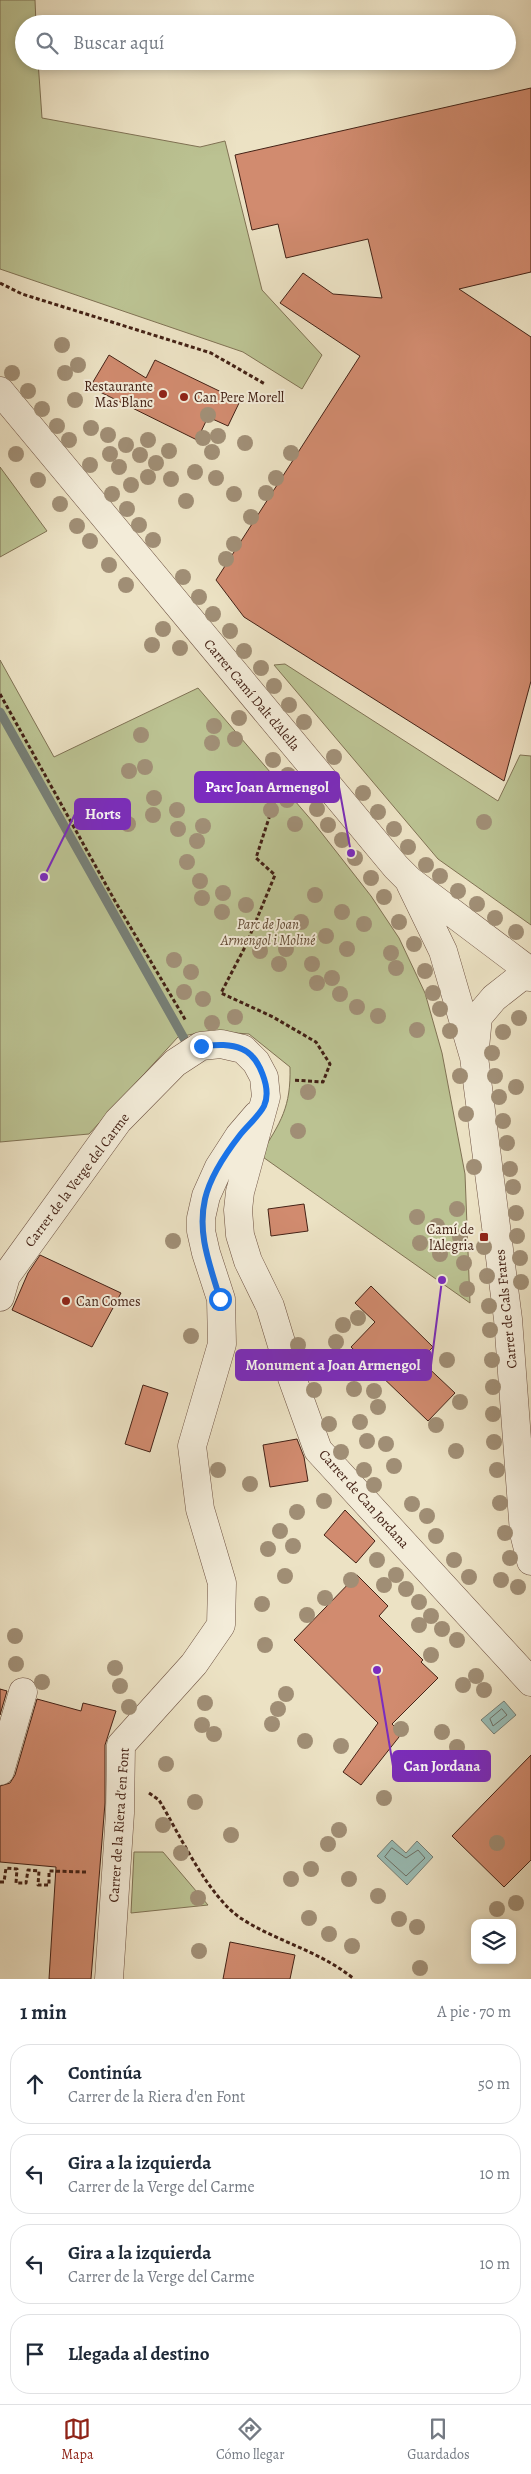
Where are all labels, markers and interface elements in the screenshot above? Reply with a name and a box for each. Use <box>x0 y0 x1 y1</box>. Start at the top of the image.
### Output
search box <box>15 15 516 70</box>
icon: search <box>33 29 61 57</box>
text: Buscar aquí <box>73 30 164 56</box>
place label: Restaurante Mas Blanc <box>84 377 153 412</box>
marker: Restaurante Mas Blanc <box>157 388 169 400</box>
place label: Can Pere Morell <box>194 388 285 407</box>
marker: Can Pere Morell <box>178 391 190 403</box>
street label: Carrer Camí Dalt d'Alella <box>200 635 305 755</box>
callout: Parc Joan Armengol <box>195 772 339 802</box>
text: Parc Joan Armengol <box>205 777 329 797</box>
callout: Horts <box>75 799 130 829</box>
text: Horts <box>85 804 121 824</box>
park label: Parc de Joan Armengol i Moliné <box>220 915 315 950</box>
route end <box>190 1035 213 1058</box>
street label: Carrer de la Verge del Carme <box>20 1109 134 1251</box>
place label: Camí de l'Alegria <box>427 1220 474 1255</box>
marker: Camí de l'Alegria <box>478 1231 490 1243</box>
street label: Carrer de Cals Frares <box>490 1248 522 1370</box>
route start <box>209 1288 232 1311</box>
place label: Can Comes <box>76 1292 141 1311</box>
marker: Can Comes <box>60 1295 72 1307</box>
callout: Monument a Joan Armengol <box>236 1350 431 1380</box>
text: Monument a Joan Armengol <box>245 1355 421 1375</box>
street label: Carrer de Can Jordana <box>314 1445 414 1553</box>
street label: Carrer de la Riera d'en Font <box>104 1747 134 1903</box>
callout: Can Jordana <box>393 1751 490 1781</box>
text: Can Jordana <box>404 1756 481 1776</box>
map controls <box>471 1919 516 1964</box>
button: layers <box>471 1919 516 1964</box>
text: 1 min <box>20 1998 67 2026</box>
text: A pie · 70 m <box>437 2001 511 2023</box>
text: Continúa <box>68 2060 142 2086</box>
icon: ahead <box>21 2070 49 2098</box>
text: 50 m <box>478 2073 510 2095</box>
text: Carrer de la Riera d'en Font <box>68 2086 245 2108</box>
text: Gira a la izquierda <box>68 2150 211 2176</box>
icon: left <box>21 2160 49 2188</box>
text: 10 m <box>480 2163 510 2185</box>
text: Carrer de la Verge del Carme <box>68 2176 255 2198</box>
text: Gira a la izquierda <box>68 2240 211 2266</box>
icon: left <box>21 2250 49 2278</box>
text: 10 m <box>480 2253 510 2275</box>
text: Carrer de la Verge del Carme <box>68 2266 255 2288</box>
icon: arrive <box>21 2340 49 2368</box>
text: Llegada al destino <box>68 2341 210 2367</box>
tab: Mapa <box>61 2415 93 2464</box>
tab: Cómo llegar <box>216 2415 285 2464</box>
tab: Guardados <box>407 2415 470 2464</box>

